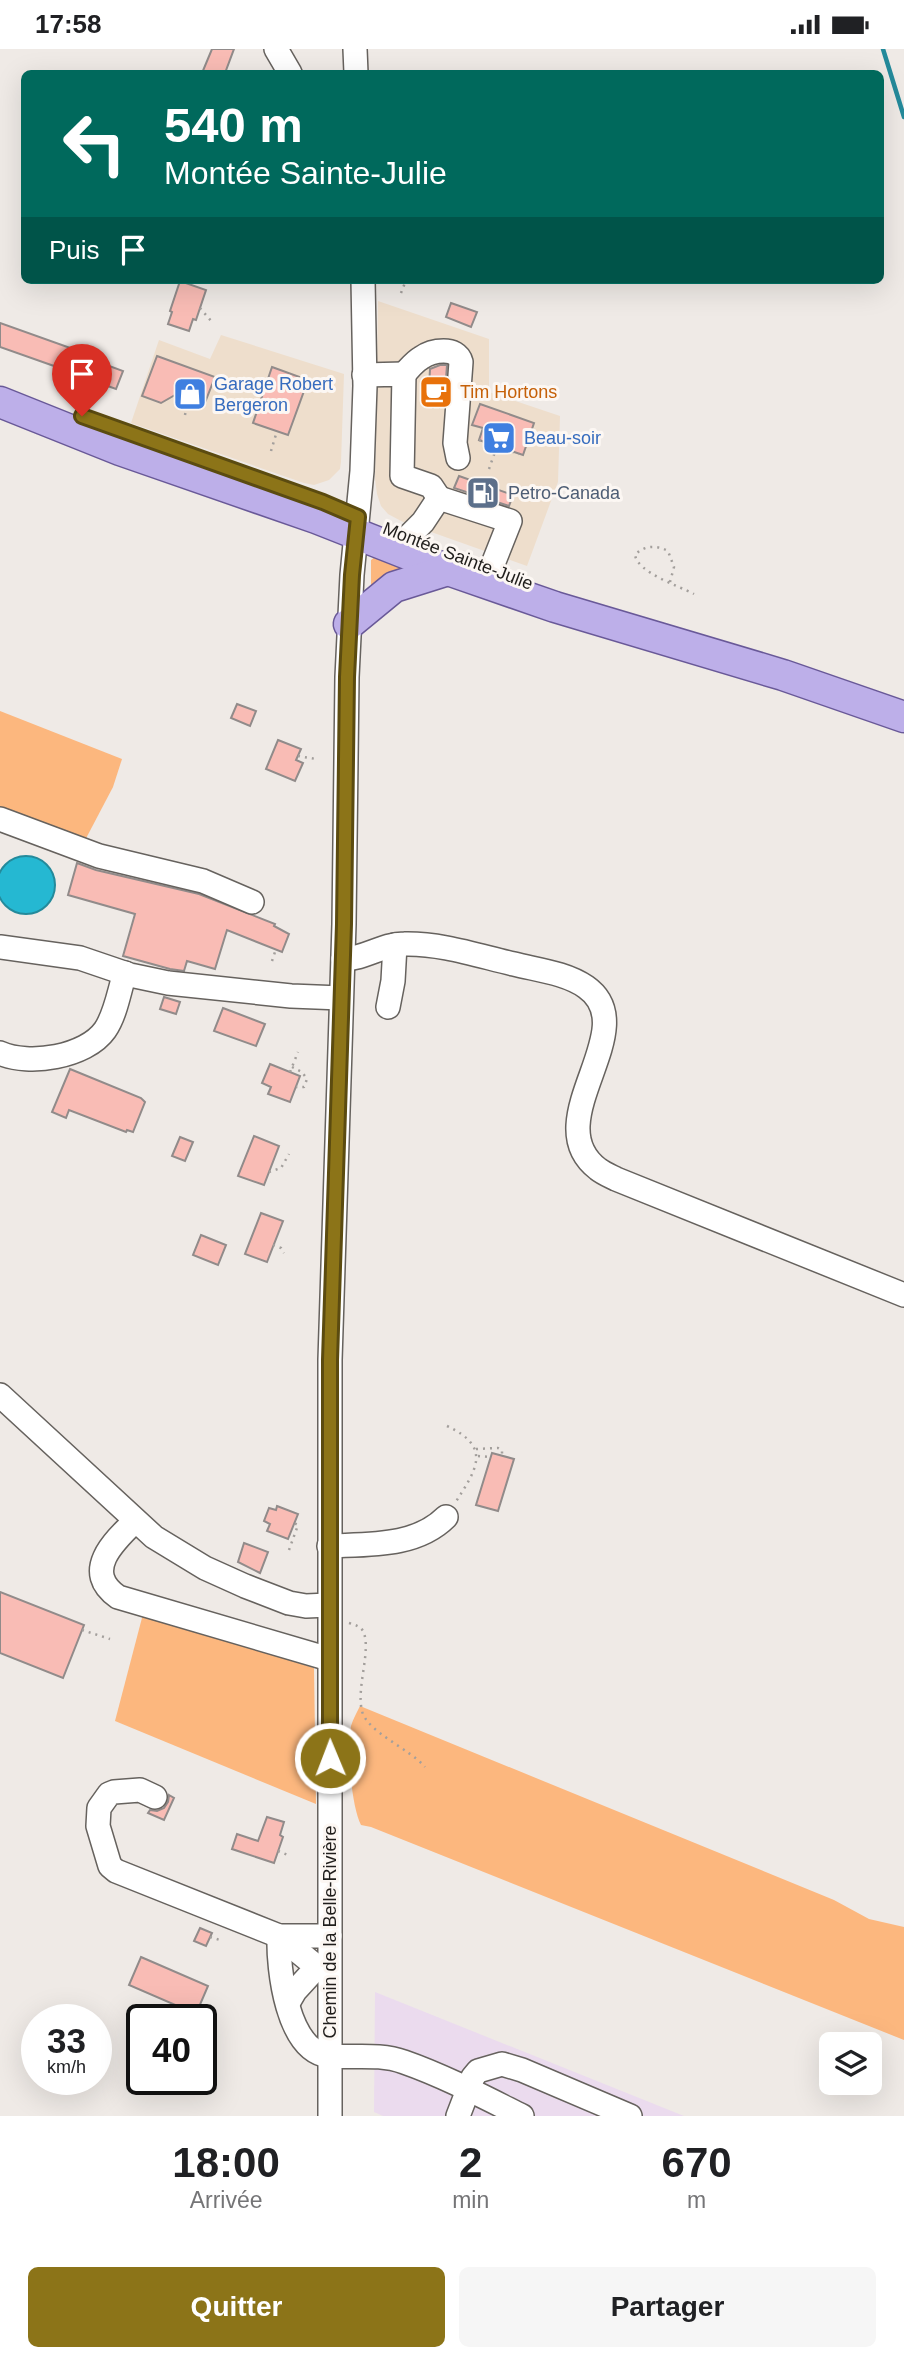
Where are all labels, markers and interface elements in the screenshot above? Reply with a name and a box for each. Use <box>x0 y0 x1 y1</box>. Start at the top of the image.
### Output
text: 17:58 <box>35 9 102 39</box>
icon: left <box>49 98 140 189</box>
text: 540 m <box>164 98 303 152</box>
text: Montée Sainte-Julie <box>164 155 447 191</box>
icon: arrive <box>114 231 152 269</box>
text: Puis <box>49 235 100 265</box>
pin <box>52 344 112 416</box>
icon: arrive <box>63 355 101 393</box>
cafe icon: Tim Hortons <box>417 373 455 411</box>
place label: Garage Robert Bergeron <box>214 374 333 415</box>
shop icon: Garage Robert Bergeron <box>171 375 209 413</box>
place label: Tim Hortons <box>460 382 557 402</box>
supermarket icon: Beau-soir <box>480 419 518 457</box>
place label: Beau-soir <box>524 428 601 448</box>
fuel station icon: Petro-Canada <box>464 474 502 512</box>
place label: Petro-Canada <box>508 483 621 503</box>
street label: Montée Sainte-Julie <box>380 518 536 594</box>
position arrow <box>293 1721 367 1795</box>
street label: Chemin de la Belle-Rivière <box>320 1825 340 2039</box>
speed limit sign: 40 <box>126 2004 217 2095</box>
text: 33 <box>47 2021 86 2060</box>
map controls <box>819 2032 882 2095</box>
button: layers <box>819 2032 882 2095</box>
text: km/h <box>47 2057 86 2077</box>
text: 18:00 <box>172 2139 280 2186</box>
text: 2 <box>459 2139 482 2186</box>
text: 670 <box>662 2139 732 2186</box>
text: Arrivée <box>190 2187 263 2213</box>
text: min <box>452 2187 489 2213</box>
text: m <box>687 2187 706 2213</box>
button: Quitter <box>28 2267 445 2347</box>
button: Partager <box>459 2267 876 2347</box>

